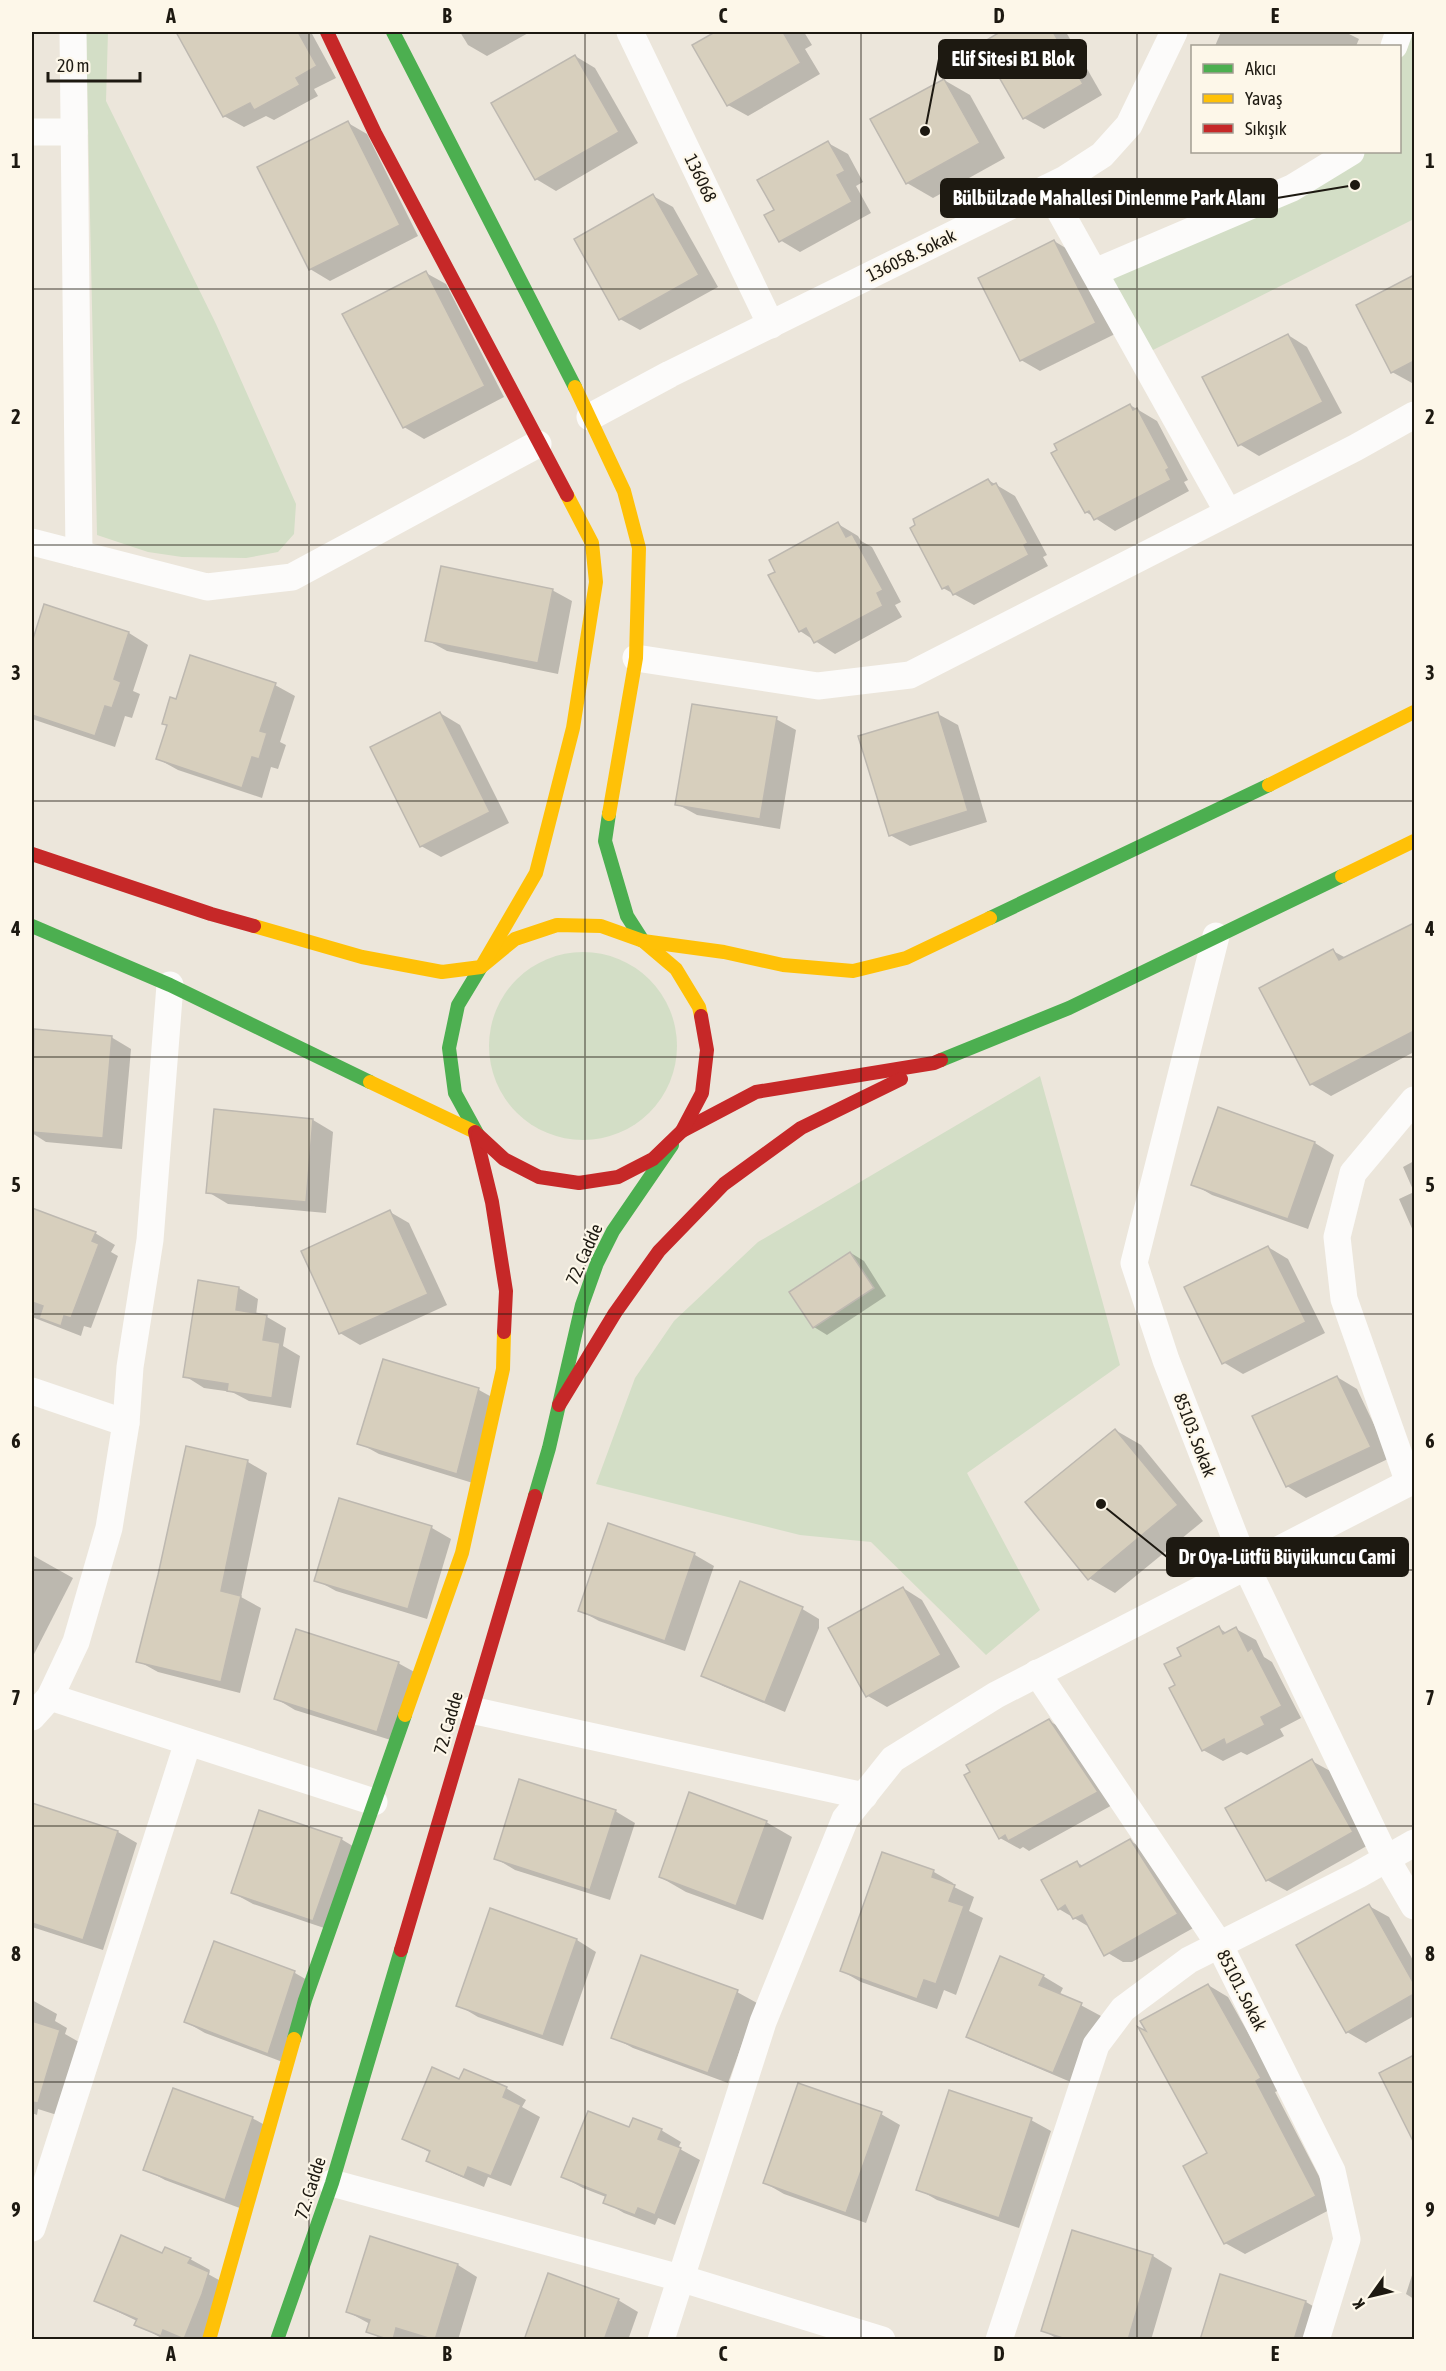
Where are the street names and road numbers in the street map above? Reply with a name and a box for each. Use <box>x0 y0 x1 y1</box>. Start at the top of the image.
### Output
street label: 136068 <box>680 151 722 205</box>
street label: 136058. Sokak <box>863 224 959 286</box>
street label: 72. Cadde <box>561 1220 607 1288</box>
street label: 85103. Sokak <box>1169 1390 1221 1480</box>
street label: 72. Cadde <box>429 1689 467 1757</box>
street label: 85101. Sokak <box>1213 1946 1271 2034</box>
street label: 72. Cadde <box>290 2154 330 2222</box>

